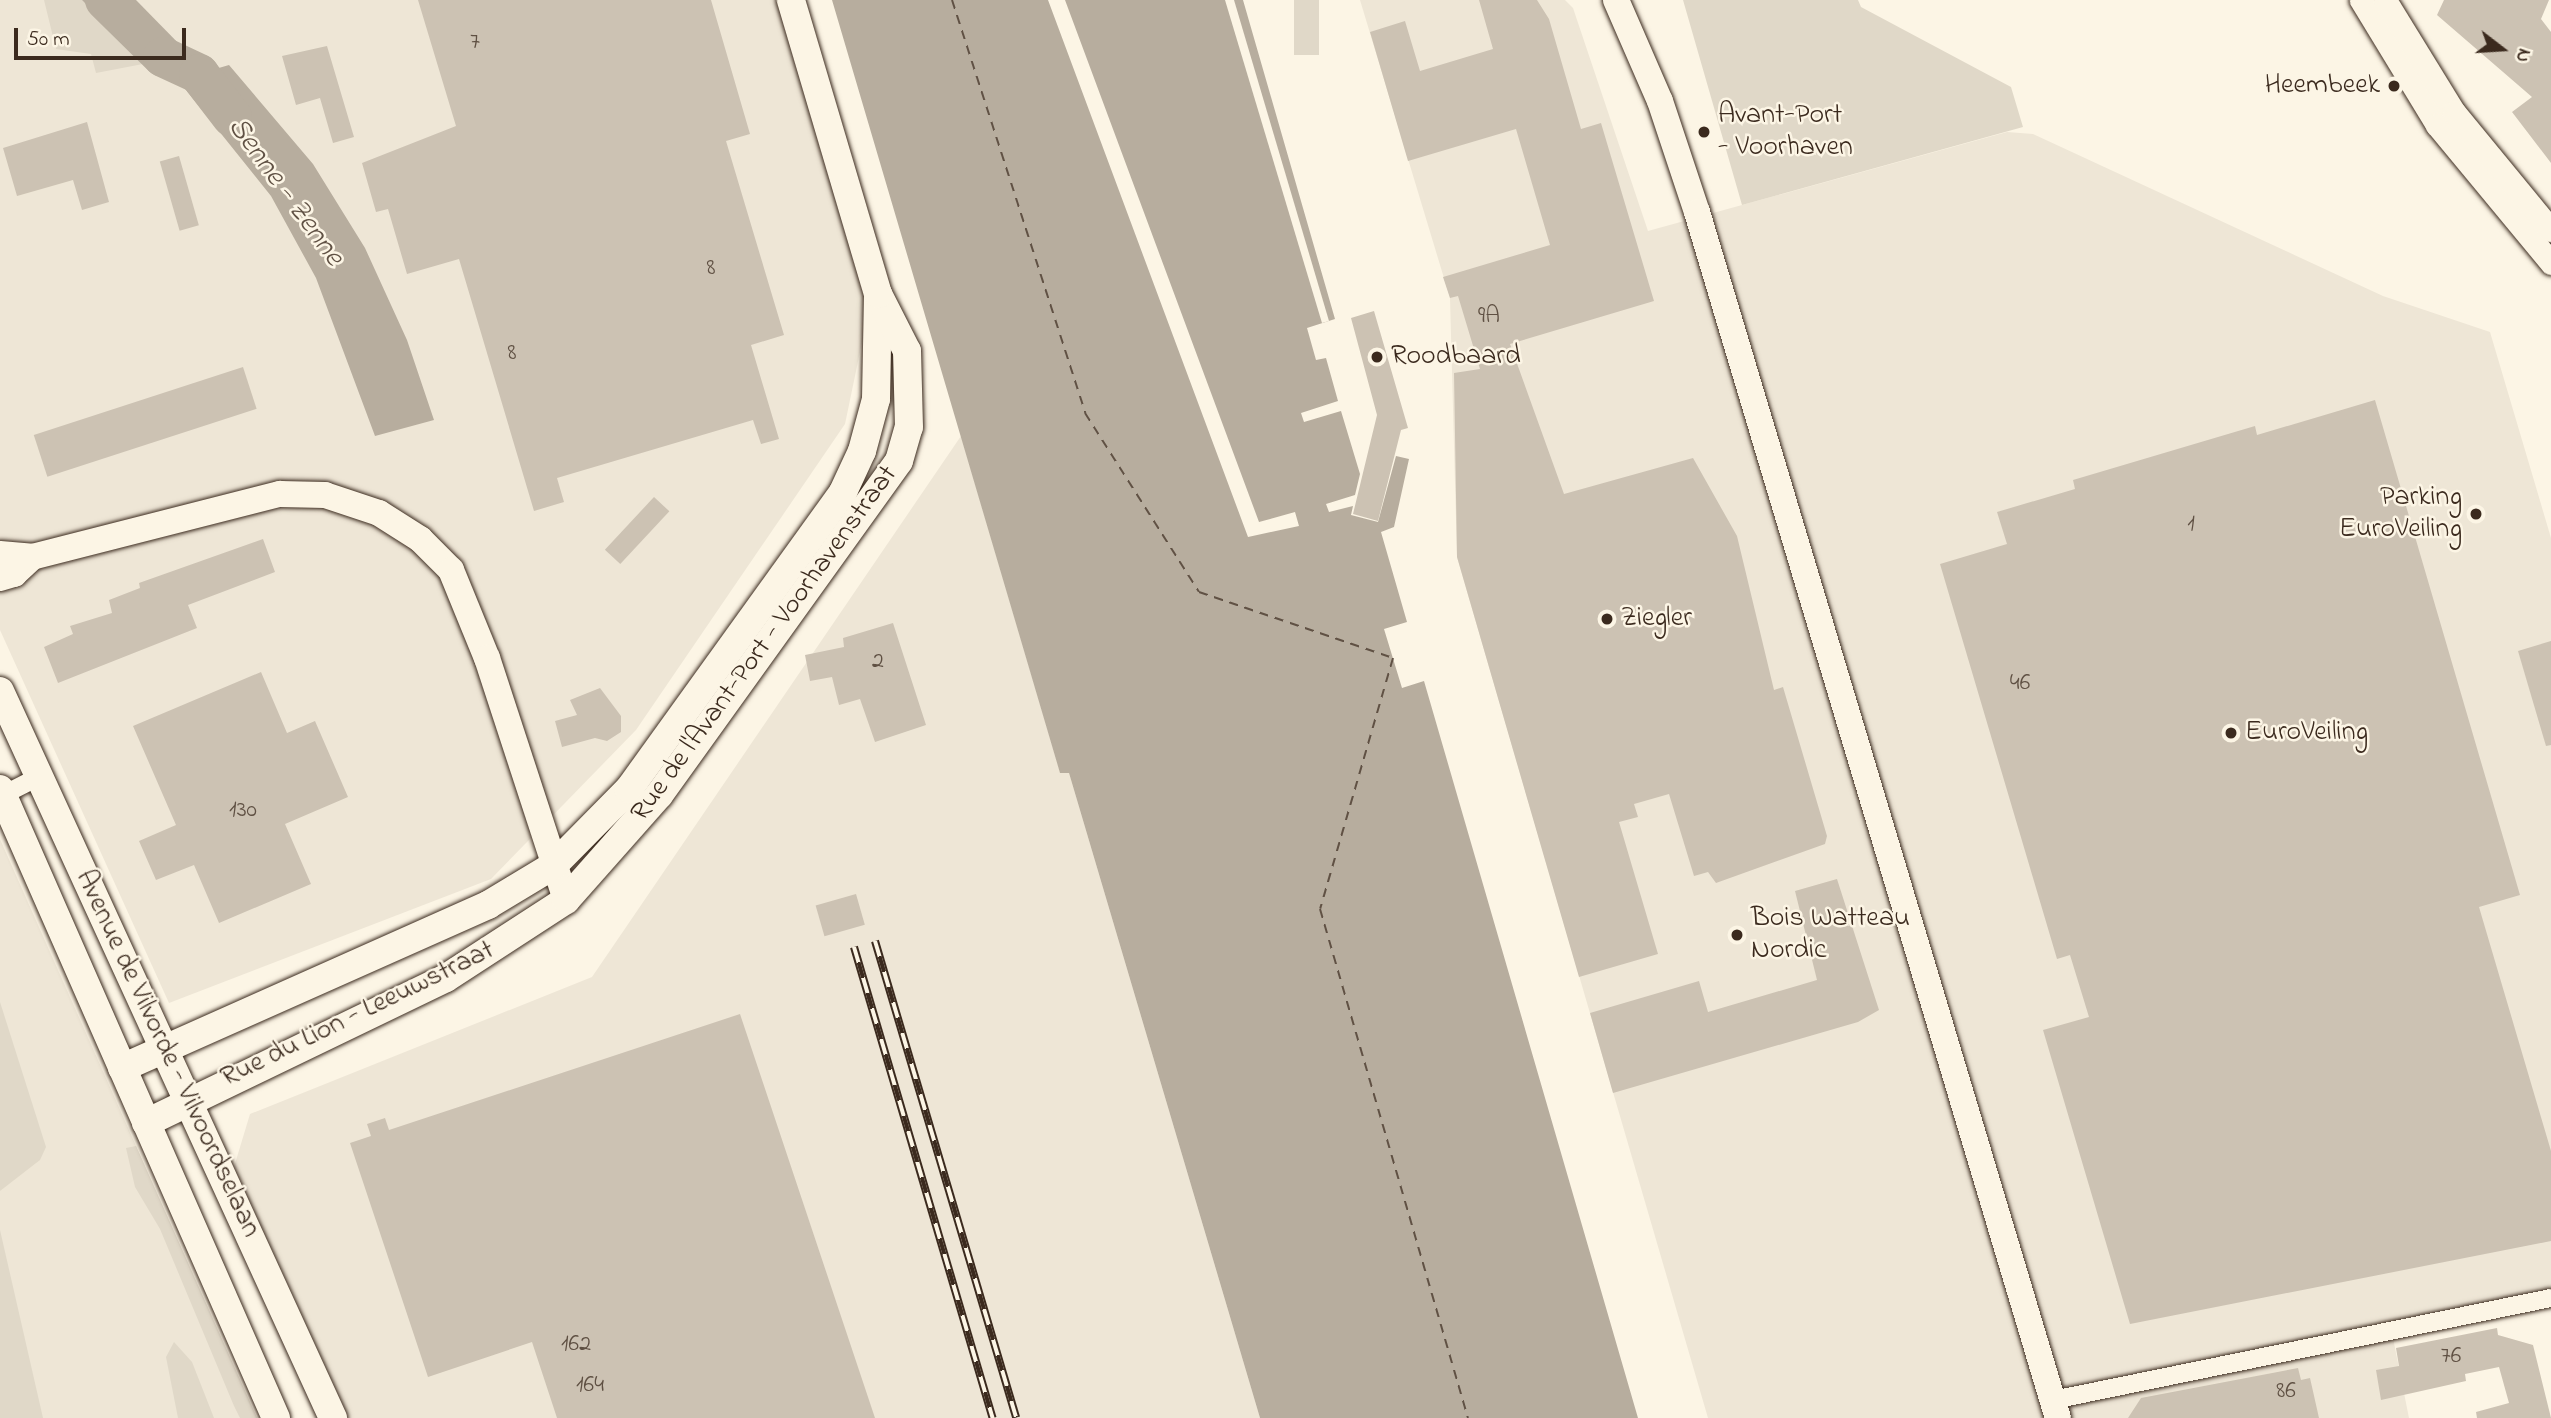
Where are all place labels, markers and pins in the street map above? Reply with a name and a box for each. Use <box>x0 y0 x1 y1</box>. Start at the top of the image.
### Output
place label: Heembeek <box>2265 69 2380 103</box>
marker: Heembeek <box>2386 78 2402 94</box>
place label: Avant-Port - Voorhaven <box>1718 99 1853 165</box>
marker: Avant-Port - Voorhaven <box>1696 124 1712 140</box>
place label: Roodbaard <box>1391 340 1521 374</box>
marker: Roodbaard <box>1369 349 1385 365</box>
place label: Parking EuroVeiling <box>2339 481 2462 547</box>
marker: Parking EuroVeiling <box>2468 506 2484 522</box>
place label: Ziegler <box>1621 602 1692 636</box>
marker: Ziegler <box>1599 611 1615 627</box>
place label: EuroVeiling <box>2245 716 2368 750</box>
marker: EuroVeiling <box>2223 725 2239 741</box>
place label: Bois Watteau Nordic <box>1751 902 1910 968</box>
marker: Bois Watteau Nordic <box>1729 927 1745 943</box>

